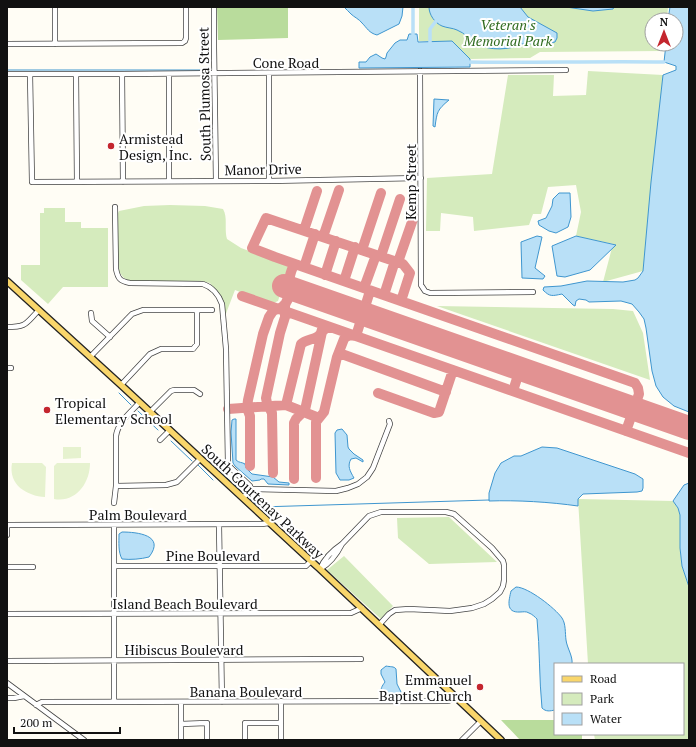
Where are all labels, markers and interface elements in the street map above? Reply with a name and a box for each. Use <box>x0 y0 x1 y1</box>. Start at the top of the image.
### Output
north arrow <box>644 12 684 52</box>
park label: Veteran's Memorial Park <box>463 15 552 50</box>
text: N <box>660 15 669 29</box>
street label: South Plumosa Street <box>193 26 215 161</box>
street label: Cone Road <box>253 53 319 72</box>
place label: Armistead Design, Inc. <box>119 129 192 164</box>
marker: Armistead Design, Inc. <box>106 141 116 151</box>
street label: Kemp Street <box>401 143 420 220</box>
street label: Manor Drive <box>224 159 302 179</box>
place label: Tropical Elementary School <box>55 393 172 428</box>
marker: Tropical Elementary School <box>42 405 52 415</box>
street label: South Courtenay Parkway <box>198 439 329 563</box>
street label: Palm Boulevard <box>89 505 187 524</box>
street label: Pine Boulevard <box>166 546 260 565</box>
street label: Island Beach Boulevard <box>112 594 258 613</box>
street label: Hibiscus Boulevard <box>124 640 244 659</box>
legend <box>554 663 684 735</box>
place label: Emmanuel Baptist Church <box>379 670 472 705</box>
text: Road <box>590 671 617 686</box>
street label: Banana Boulevard <box>190 682 303 701</box>
marker: Emmanuel Baptist Church <box>475 682 485 692</box>
text: Park <box>590 691 615 706</box>
scale bar <box>14 709 120 735</box>
text: Water <box>590 711 622 726</box>
text: 200 m <box>20 715 53 730</box>

